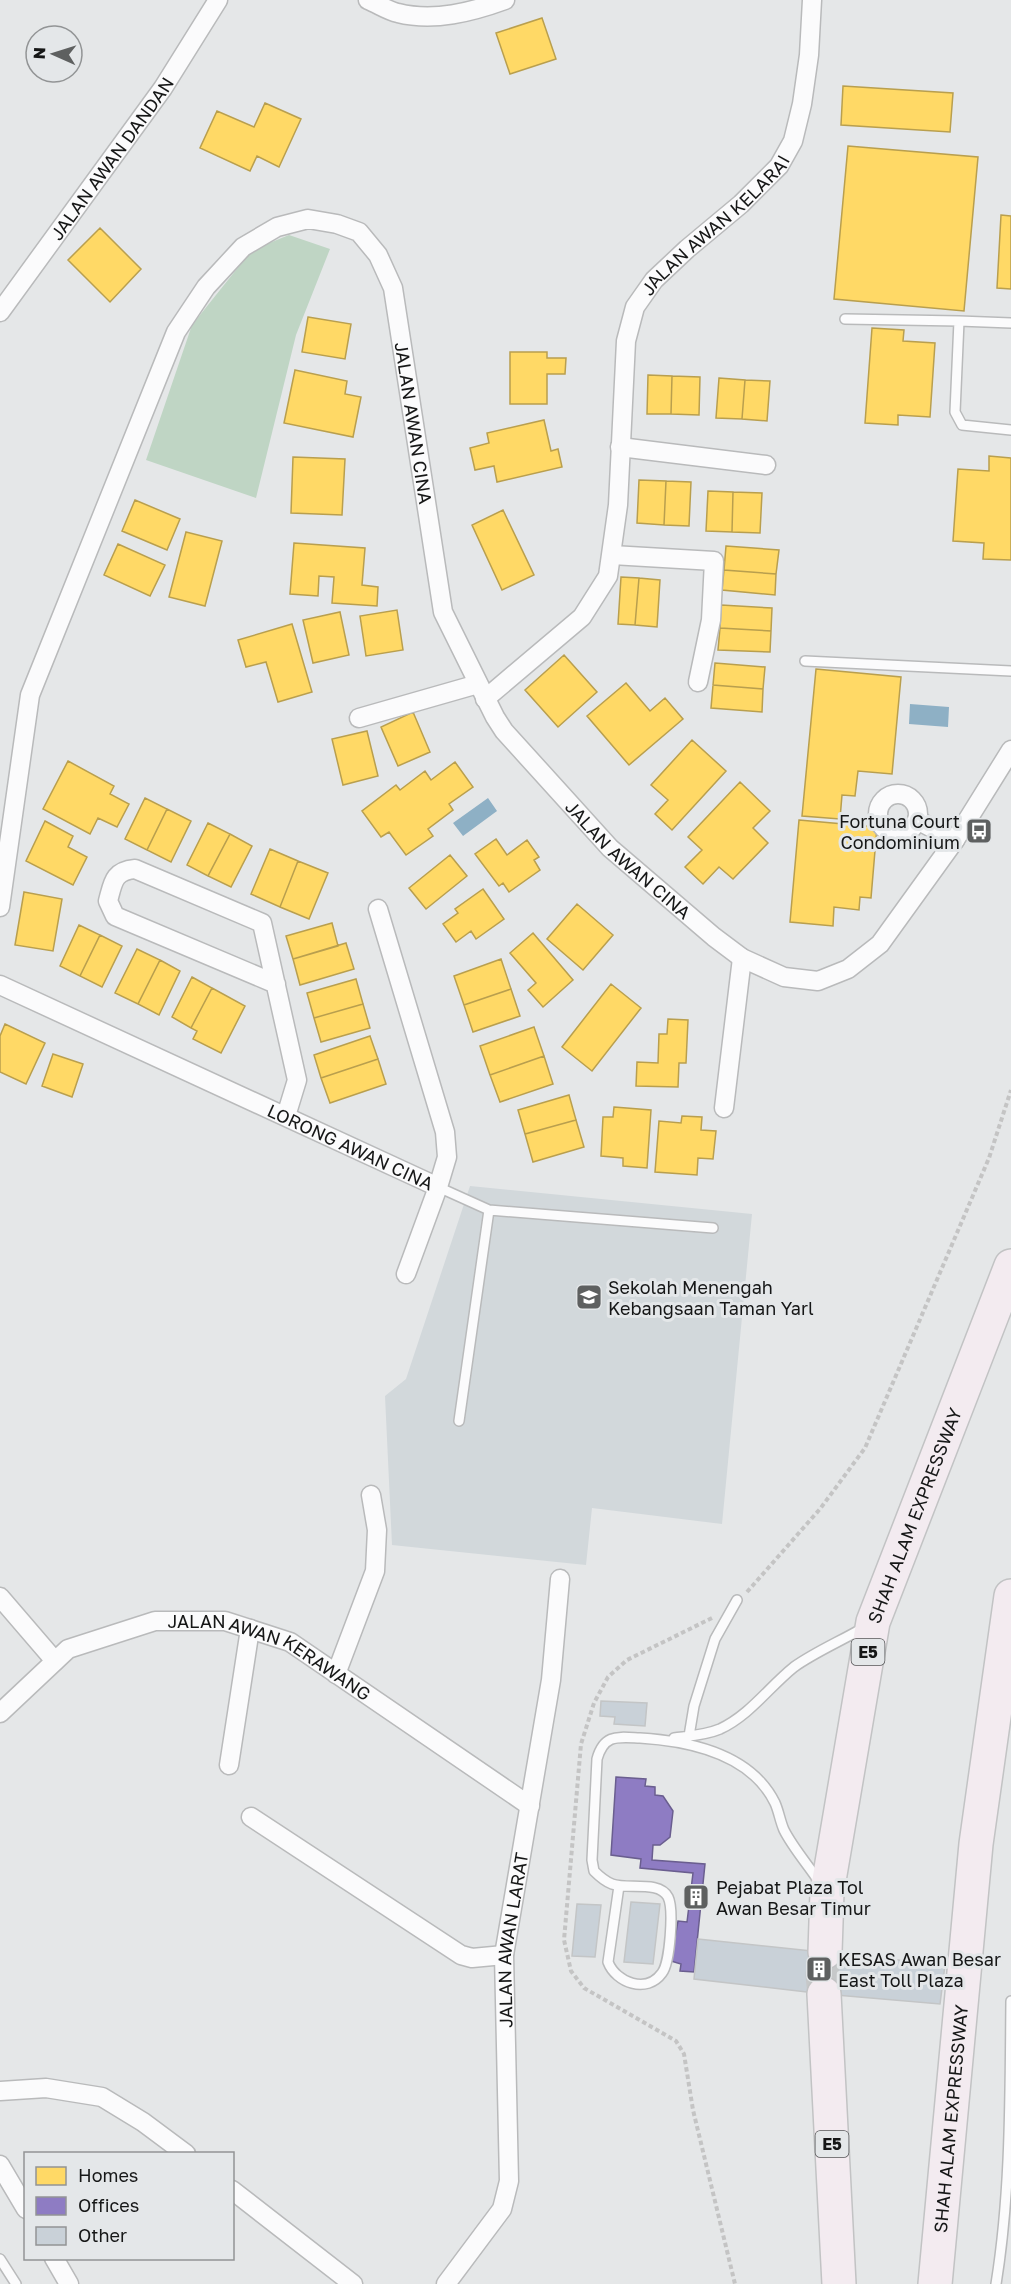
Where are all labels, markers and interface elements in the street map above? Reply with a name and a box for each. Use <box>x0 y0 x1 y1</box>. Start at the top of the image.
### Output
north arrow <box>24 24 84 84</box>
text: N <box>29 47 49 60</box>
street label: JALAN AWAN DANDAN <box>45 73 178 244</box>
street label: JALAN AWAN KELARAI <box>636 151 794 299</box>
street label: JALAN AWAN CINA <box>390 341 437 506</box>
street label: JALAN AWAN CINA <box>561 796 695 923</box>
place label: Fortuna Court Condominium <box>839 810 960 853</box>
bus stop icon: Fortuna Court Condominium <box>964 816 994 846</box>
street label: LORONG AWAN CINA <box>264 1099 437 1194</box>
place label: Sekolah Menengah Kebangsaan Taman Yarl <box>608 1276 814 1319</box>
school or university icon: Sekolah Menengah Kebangsaan Taman Yarl <box>574 1282 604 1312</box>
street label: SHAH ALAM EXPRESSWAY <box>863 1404 966 1626</box>
street label: JALAN AWAN KERAWANG <box>168 1610 375 1705</box>
road number: E5 <box>852 1639 884 1665</box>
street label: JALAN AWAN LARAT <box>493 1851 532 2028</box>
place label: Pejabat Plaza Tol Awan Besar Timur <box>716 1876 871 1919</box>
building icon: Pejabat Plaza Tol Awan Besar Timur <box>681 1882 711 1912</box>
place label: KESAS Awan Besar East Toll Plaza <box>838 1948 1001 1991</box>
building icon: KESAS Awan Besar East Toll Plaza <box>804 1954 834 1984</box>
street label: SHAH ALAM EXPRESSWAY <box>929 2003 972 2234</box>
road number: E5 <box>816 2131 848 2157</box>
legend <box>24 2152 234 2260</box>
text: Homes <box>78 2164 138 2186</box>
text: Offices <box>78 2194 139 2216</box>
text: Other <box>78 2224 127 2246</box>

